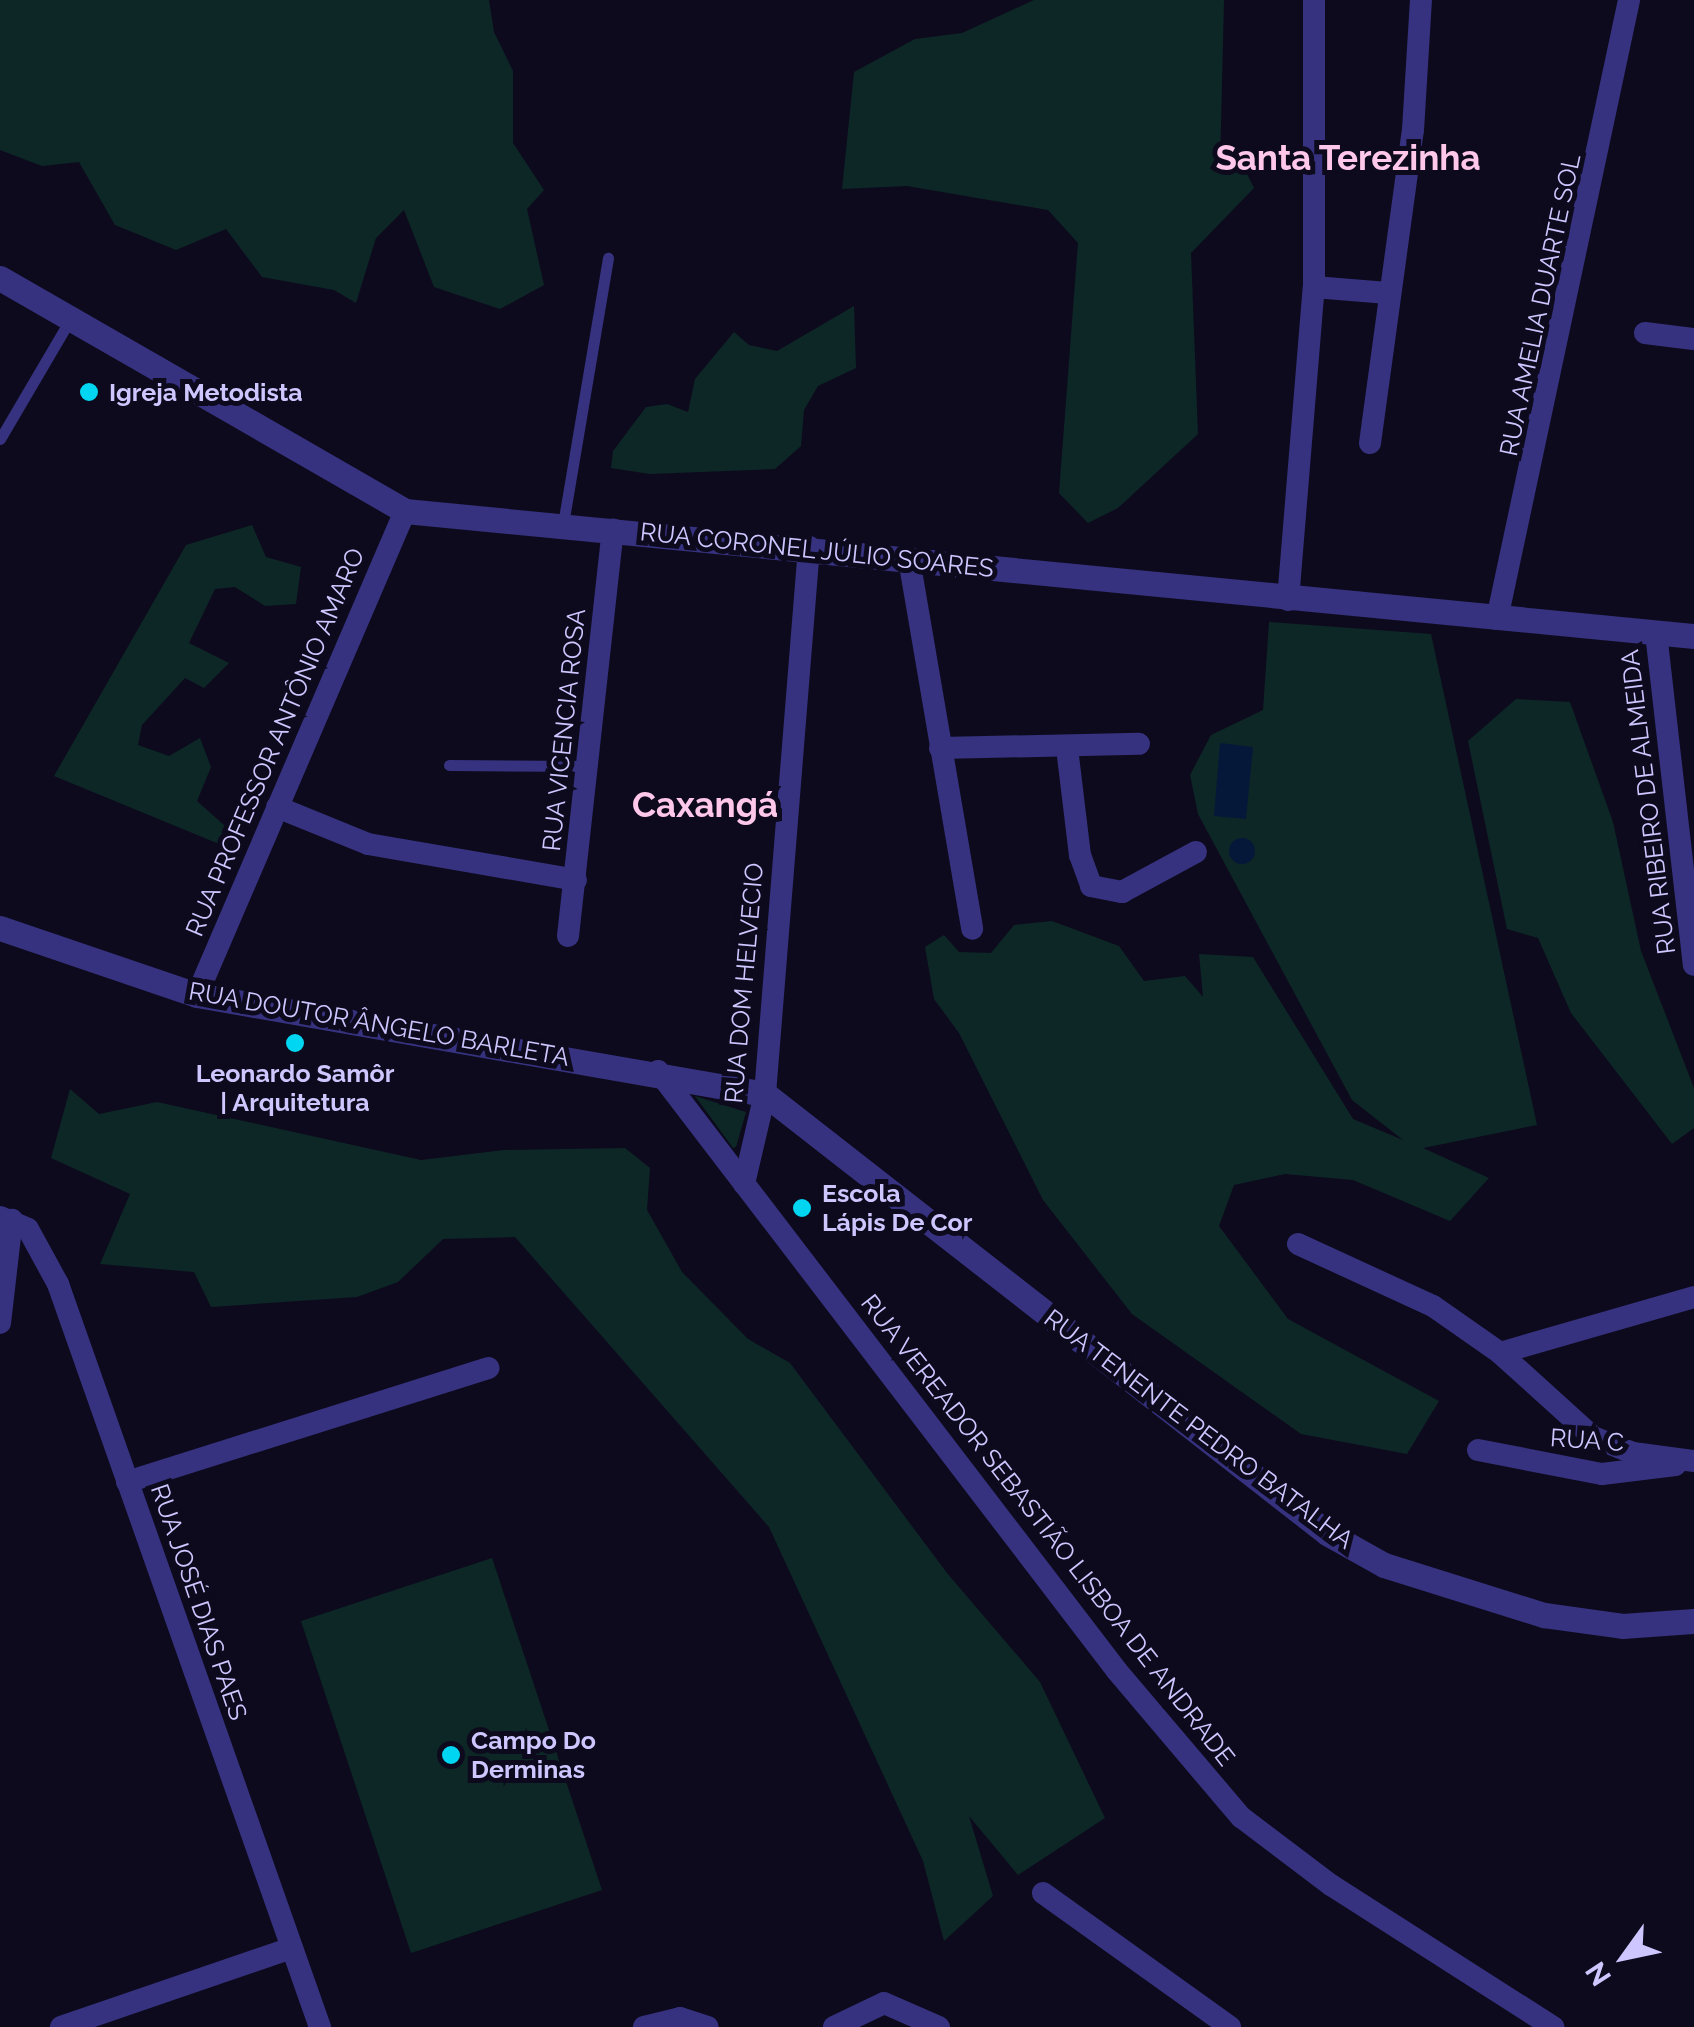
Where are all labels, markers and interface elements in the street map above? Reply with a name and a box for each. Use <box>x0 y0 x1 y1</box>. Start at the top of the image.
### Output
district label: Santa Terezinha <box>1215 137 1481 179</box>
street label: RUA AMELIA DUARTE SOL <box>1493 150 1587 460</box>
place label: Igreja Metodista <box>109 377 303 407</box>
marker: Igreja Metodista <box>78 381 100 403</box>
street label: RUA CORONEL JÚLIO SOARES <box>638 516 996 584</box>
street label: RUA PROFESSOR ANTÔNIO AMARO <box>179 542 371 942</box>
street label: RUA VICENCIA ROSA <box>536 606 592 854</box>
street label: RUA RIBEIRO DE ALMEIDA <box>1614 647 1682 957</box>
district label: Caxangá <box>632 784 778 826</box>
street label: RUA DOM HELVECIO <box>718 861 770 1105</box>
street label: RUA DOUTOR ÂNGELO BARLETA <box>186 976 572 1072</box>
marker: Leonardo Samôr | Arquitetura <box>284 1032 306 1054</box>
place label: Leonardo Samôr | Arquitetura <box>196 1059 394 1118</box>
place label: Escola Lápis De Cor <box>822 1179 972 1238</box>
marker: Escola Lápis De Cor <box>791 1197 813 1219</box>
street label: RUA VEREADOR SEBASTIÃO LISBOA DE ANDRADE <box>854 1287 1242 1773</box>
street label: RUA TENENTE PEDRO BATALHA <box>1038 1302 1360 1556</box>
street label: RUA C <box>1549 1422 1625 1458</box>
street label: RUA JOSÉ DIAS PAES <box>144 1479 254 1725</box>
place label: Campo Do Derminas <box>471 1726 596 1785</box>
marker: Campo Do Derminas <box>440 1744 462 1766</box>
north arrow <box>1574 1907 1674 2007</box>
text: N <box>1579 1956 1618 1992</box>

